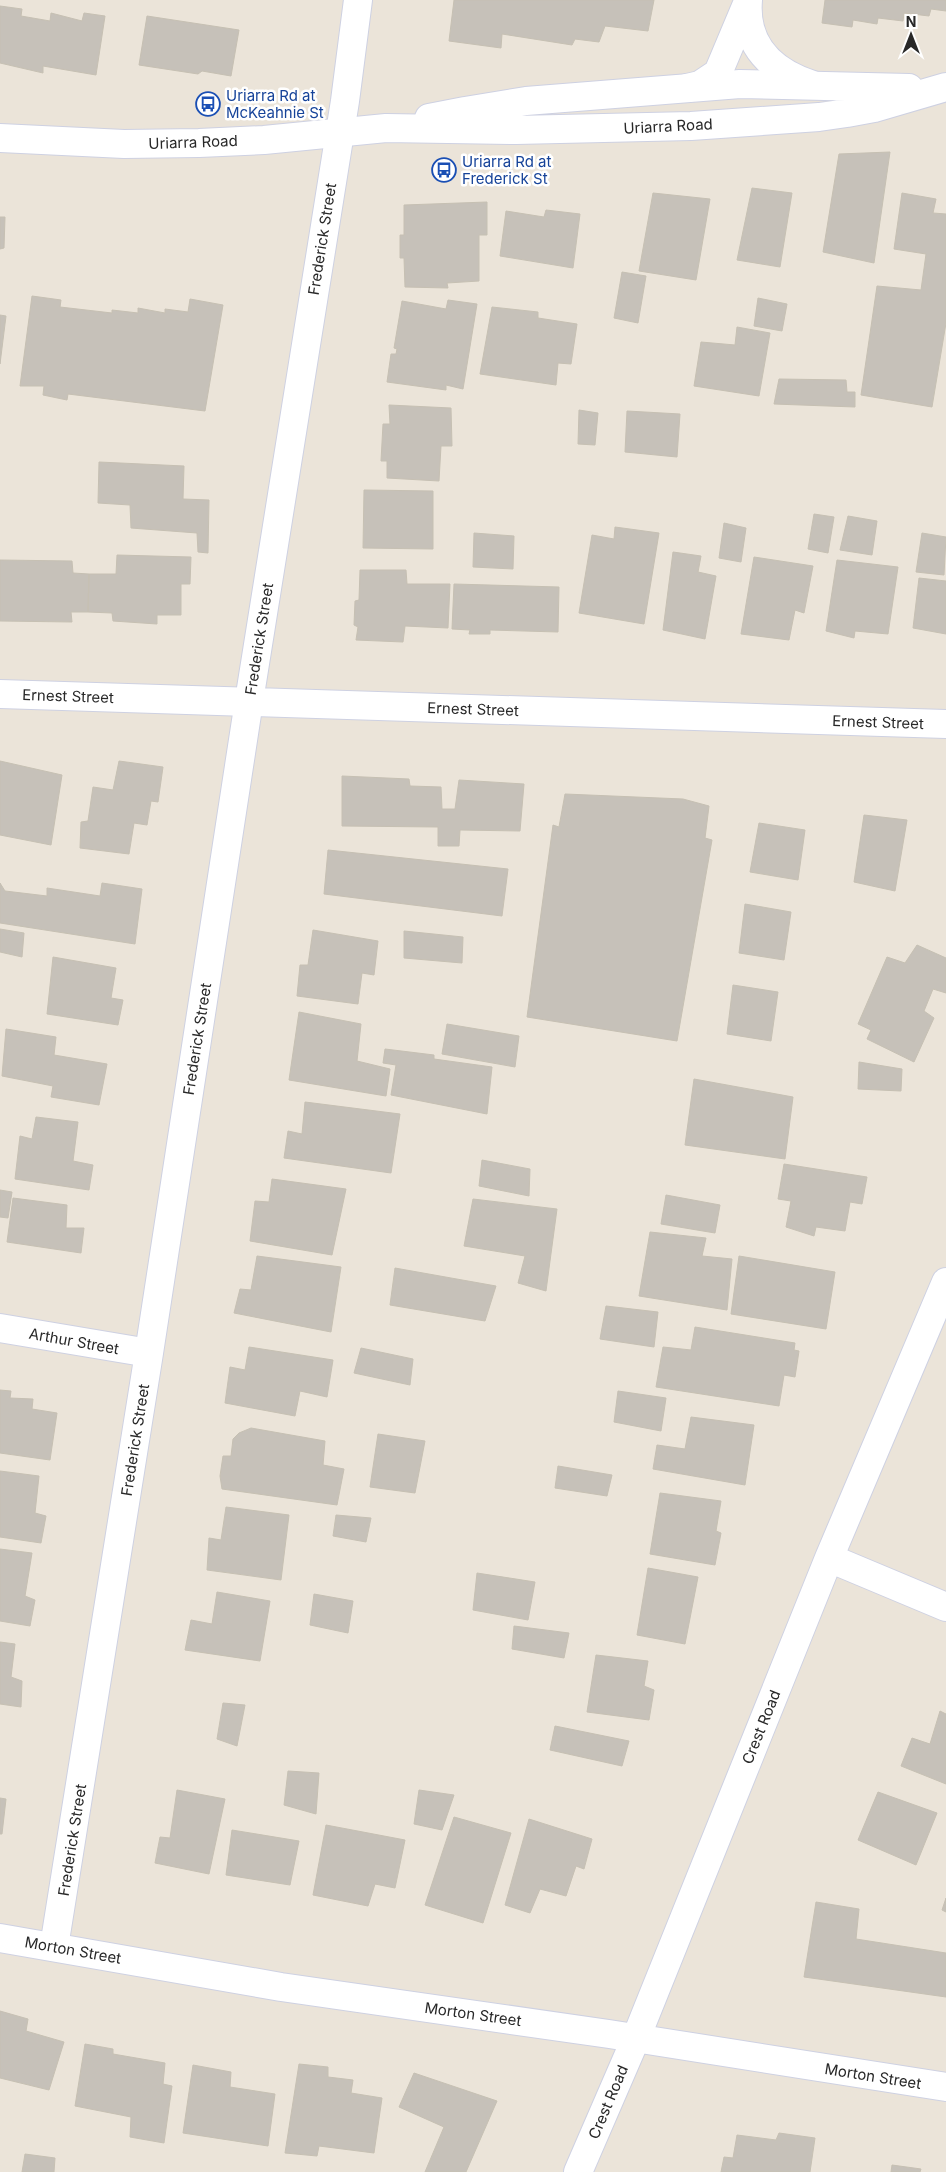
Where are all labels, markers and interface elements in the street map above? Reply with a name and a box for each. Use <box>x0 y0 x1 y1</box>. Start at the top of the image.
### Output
north arrow <box>886 10 936 60</box>
text: N <box>906 13 916 30</box>
place label: Uriarra Rd at McKeahnie St <box>226 86 324 122</box>
bus stop icon: Uriarra Rd at McKeahnie St <box>195 91 221 117</box>
street label: Uriarra Road <box>623 114 713 138</box>
street label: Uriarra Road <box>148 131 238 153</box>
place label: Uriarra Rd at Frederick St <box>462 152 552 188</box>
bus stop icon: Uriarra Rd at Frederick St <box>431 157 457 183</box>
street label: Frederick Street <box>304 181 340 296</box>
street label: Frederick Street <box>241 581 277 696</box>
street label: Ernest Street <box>22 685 114 707</box>
street label: Ernest Street <box>427 698 519 720</box>
street label: Ernest Street <box>832 711 924 733</box>
street label: Frederick Street <box>179 981 215 1096</box>
street label: Arthur Street <box>28 1324 121 1358</box>
street label: Frederick Street <box>117 1382 153 1497</box>
street label: Crest Road <box>738 1687 784 1767</box>
street label: Frederick Street <box>54 1782 90 1897</box>
street label: Morton Street <box>23 1932 123 1968</box>
street label: Morton Street <box>423 1998 523 2030</box>
street label: Morton Street <box>823 2059 923 2093</box>
street label: Crest Road <box>584 2062 632 2142</box>

